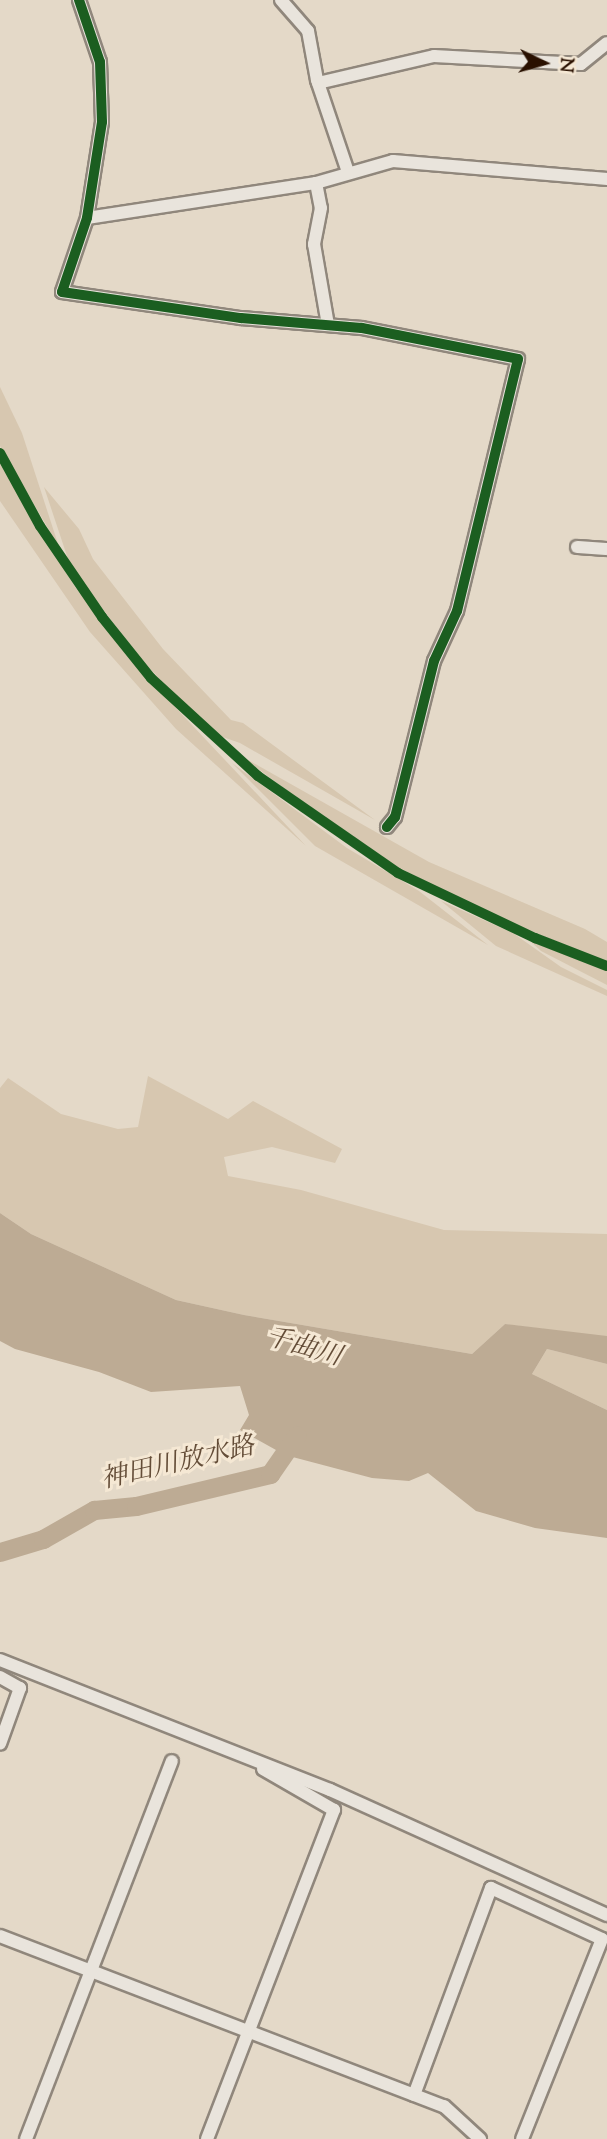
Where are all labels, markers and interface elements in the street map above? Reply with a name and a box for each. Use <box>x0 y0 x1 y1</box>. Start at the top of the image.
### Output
north arrow <box>509 28 579 98</box>
text: N <box>551 56 580 74</box>
water label: 千曲川 <box>261 1322 345 1374</box>
water label: 神田川放水路 <box>98 1431 258 1497</box>

